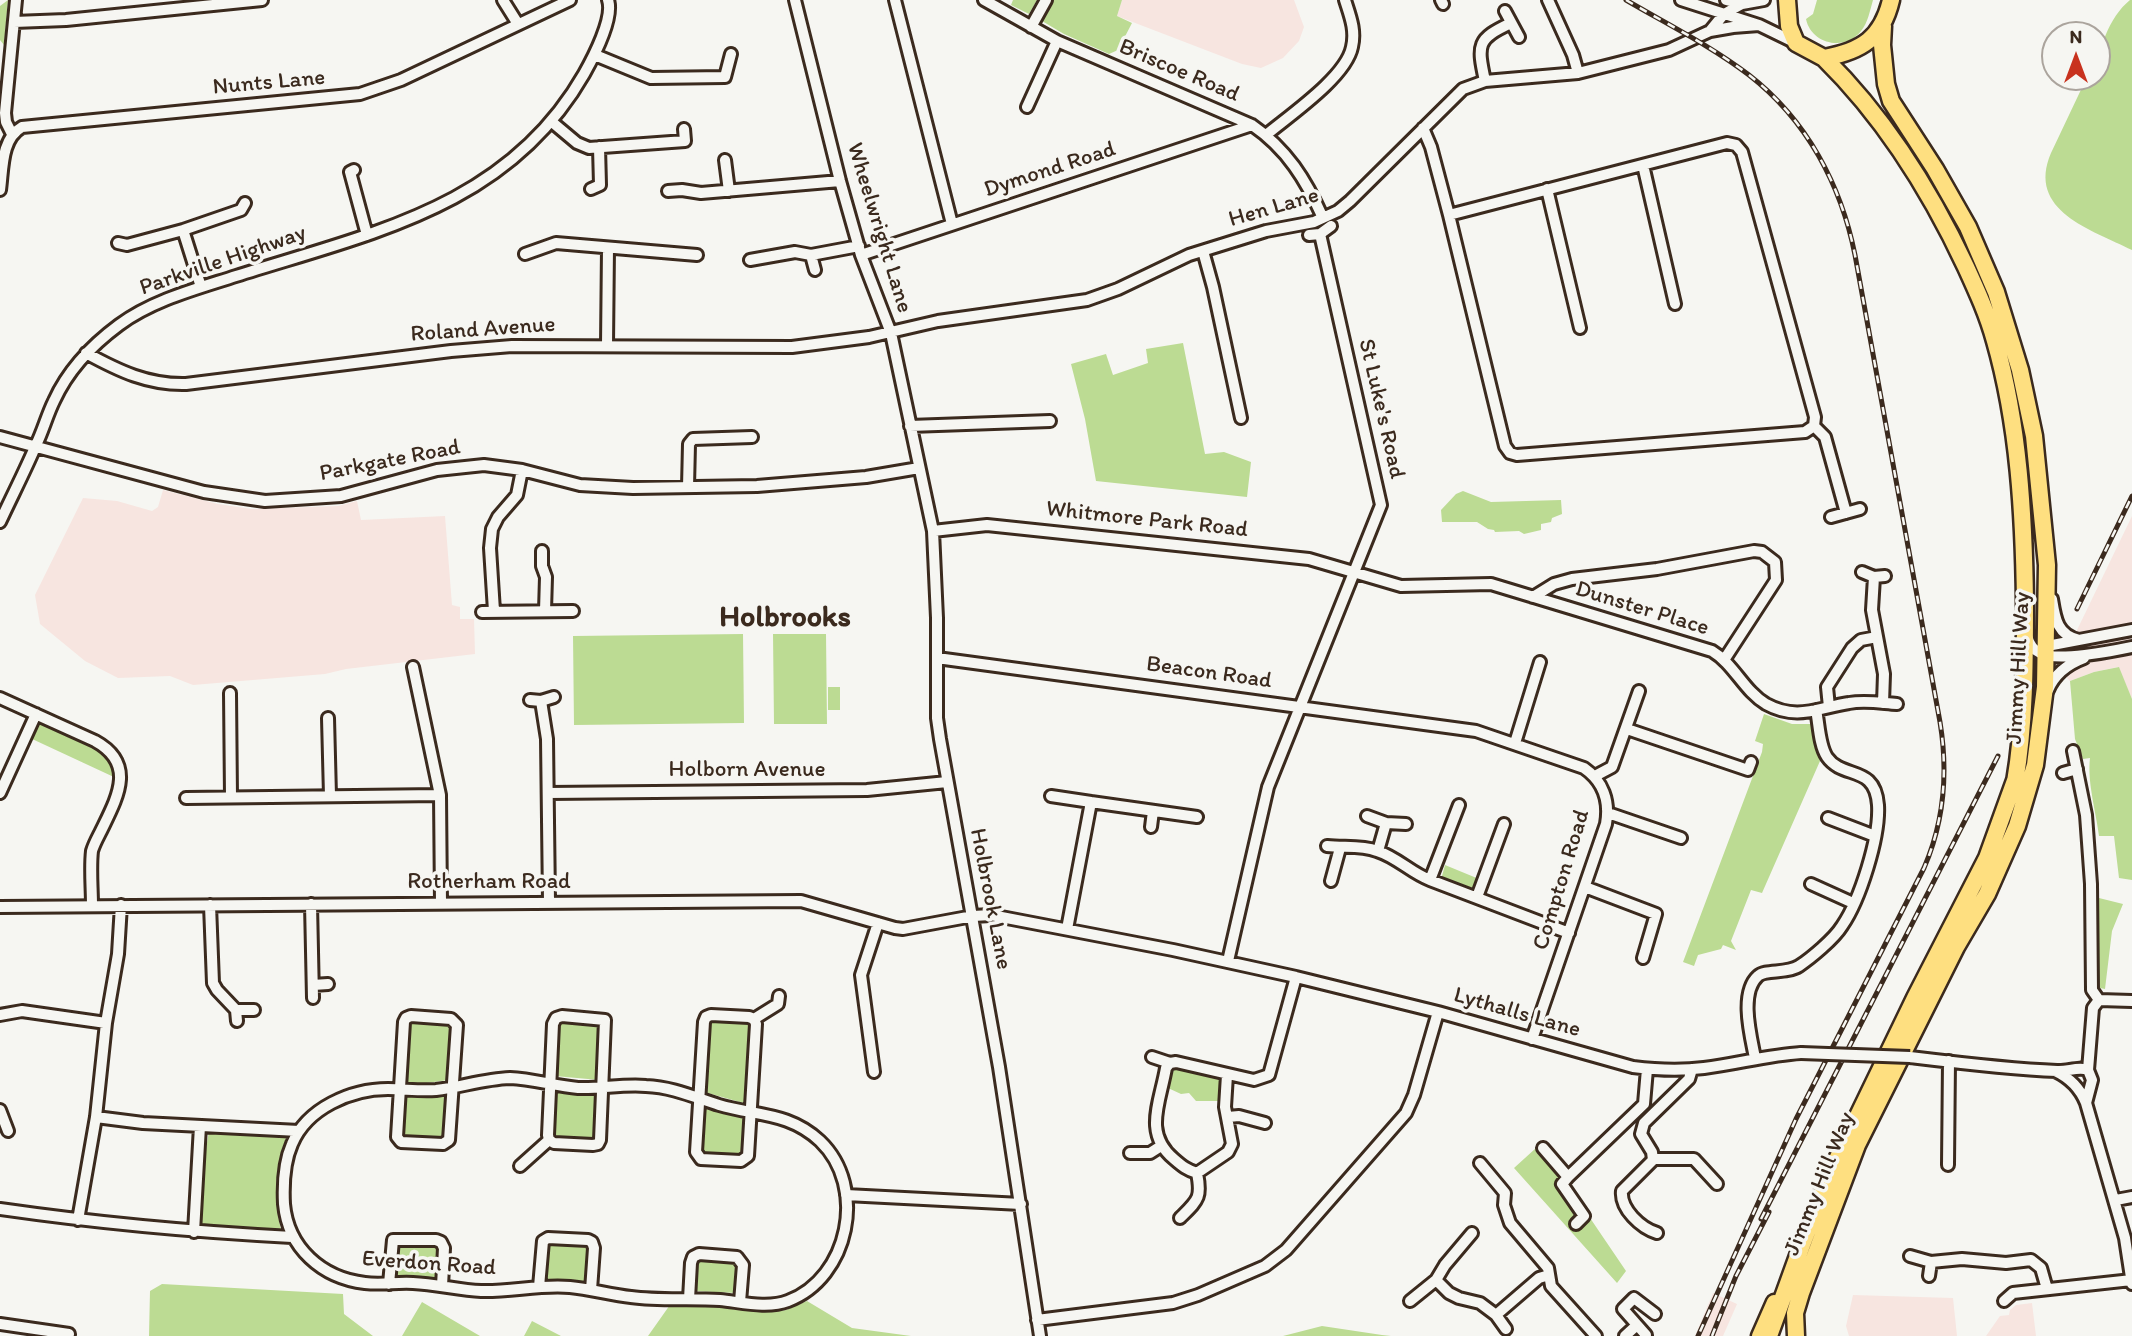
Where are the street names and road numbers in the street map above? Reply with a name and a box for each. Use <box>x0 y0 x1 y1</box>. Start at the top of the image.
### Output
street label: Briscoe Road <box>1115 33 1243 109</box>
street label: Nunts Lane <box>212 64 326 102</box>
street label: Dymond Road <box>981 136 1119 204</box>
street label: Wheelwright Lane <box>840 140 918 316</box>
street label: Hen Lane <box>1226 182 1322 234</box>
street label: Parkville Highway <box>136 220 310 302</box>
street label: Roland Avenue <box>410 311 556 349</box>
street label: St Luke's Road <box>1351 336 1411 482</box>
street label: Parkgate Road <box>317 434 463 488</box>
street label: Whitmore Park Road <box>1045 496 1249 544</box>
street label: Dunster Place <box>1572 576 1712 642</box>
street label: Jimmy Hill Way <box>2001 591 2037 745</box>
street label: Beacon Road <box>1144 651 1274 695</box>
street label: Holborn Avenue <box>668 756 826 784</box>
street label: Compton Road <box>1528 806 1596 954</box>
street label: Holbrook Lane <box>963 826 1017 972</box>
street label: Rotherham Road <box>407 868 571 896</box>
street label: Lythalls Lane <box>1450 982 1584 1044</box>
street label: Jimmy Hill Way <box>1779 1108 1861 1260</box>
street label: Everdon Road <box>361 1246 497 1282</box>

